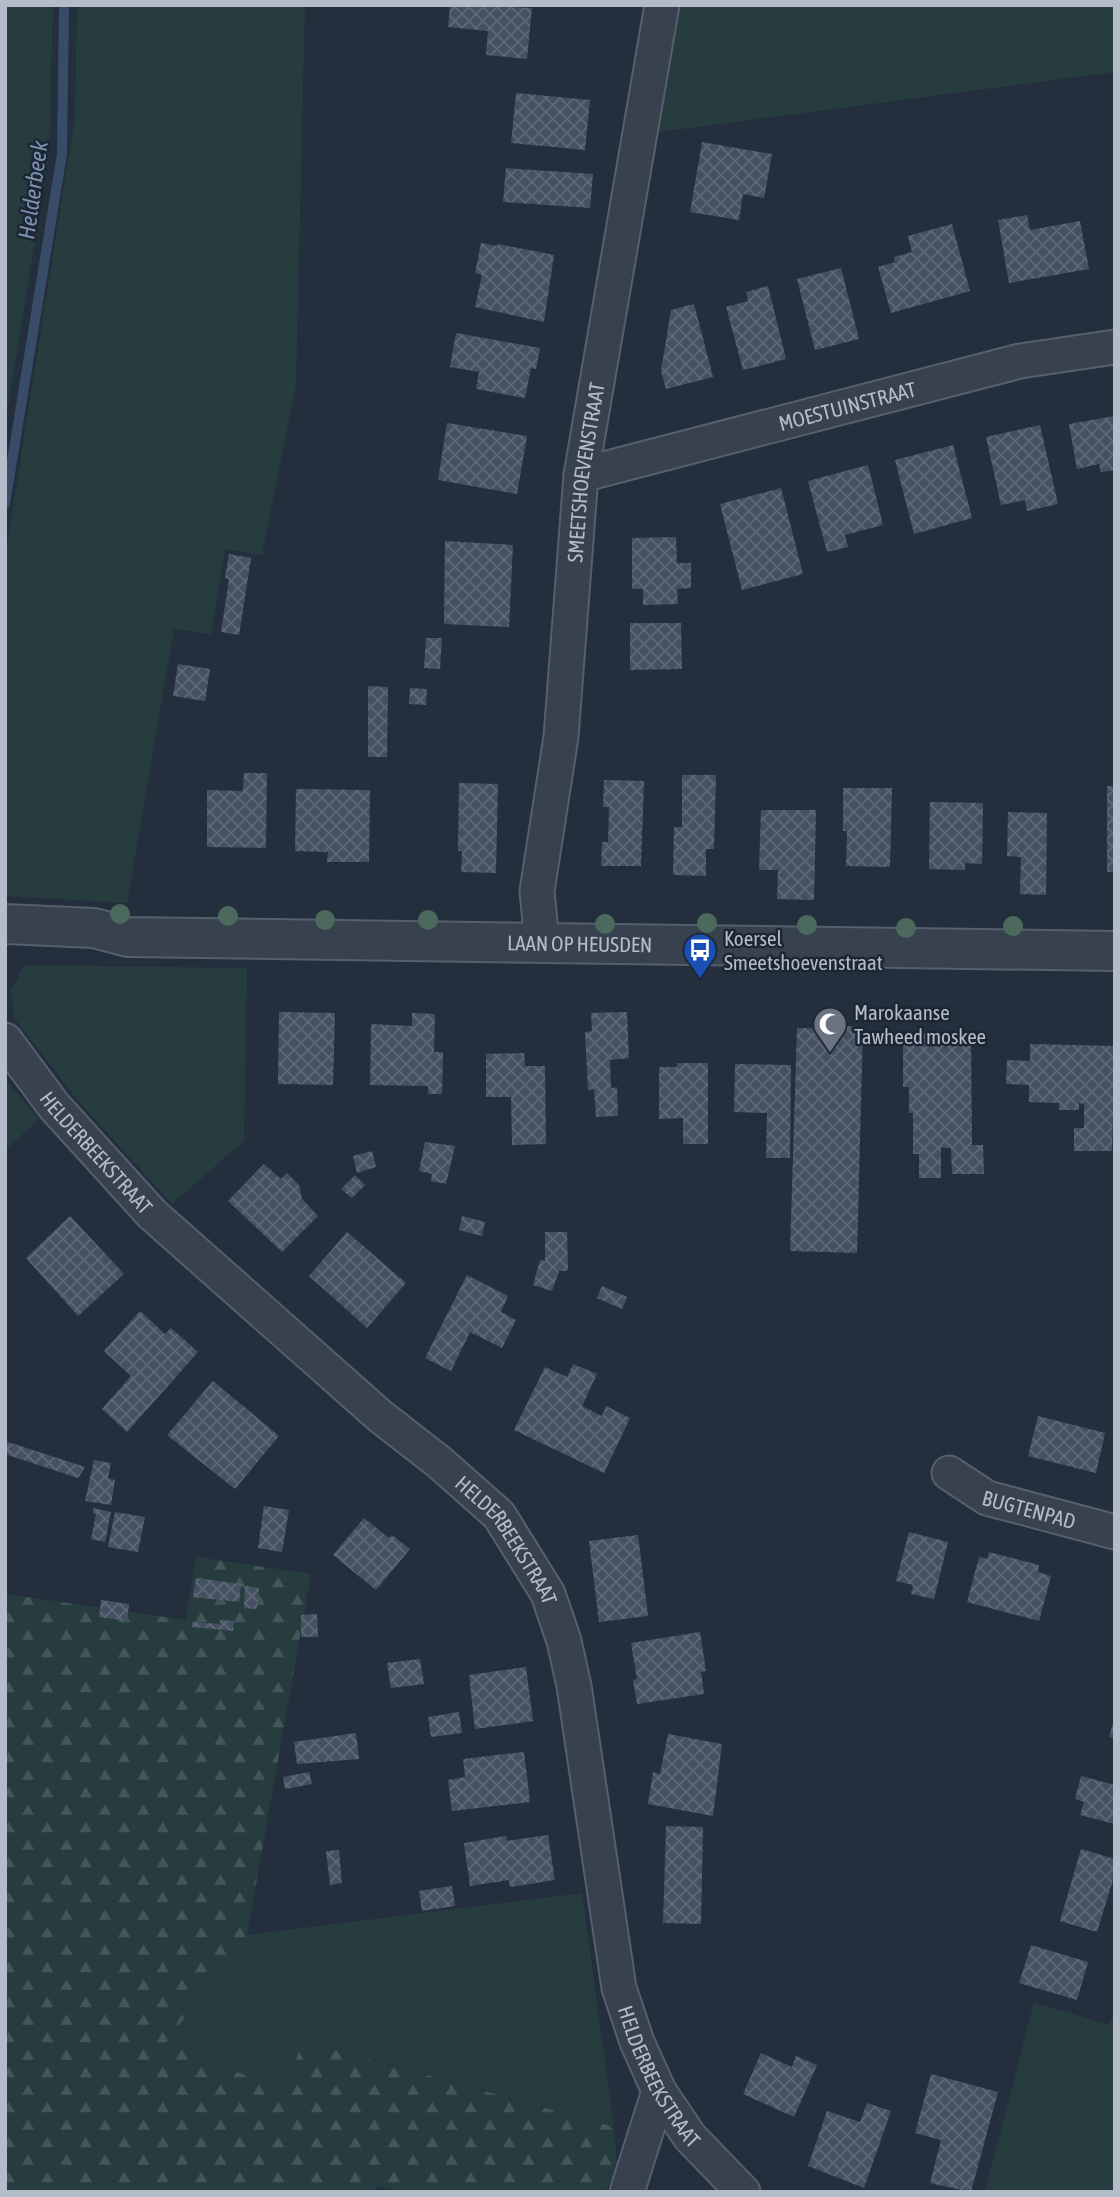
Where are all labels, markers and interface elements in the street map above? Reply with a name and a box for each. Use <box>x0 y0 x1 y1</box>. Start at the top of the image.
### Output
water label: Helderbeek <box>13 138 53 241</box>
street label: MOESTUINSTRAAT <box>776 377 918 435</box>
street label: SMEETSHOEVENSTRAAT <box>562 380 609 563</box>
place label: Koersel Smeetshoevenstraat <box>724 926 883 974</box>
street label: LAAN OP HEUSDEN <box>507 930 652 956</box>
bus stop icon: Koersel Smeetshoevenstraat <box>681 931 719 980</box>
place label: Marokaanse Tawheed moskee <box>854 1000 986 1048</box>
mosque icon: Marokaanse Tawheed moskee <box>811 1005 849 1054</box>
street label: HELDERBEEKSTRAAT <box>35 1087 158 1218</box>
street label: HELDERBEEKSTRAAT <box>451 1470 562 1607</box>
street label: BUGTENPAD <box>980 1485 1078 1533</box>
street label: HELDERBEEKSTRAAT <box>614 2003 705 2152</box>

